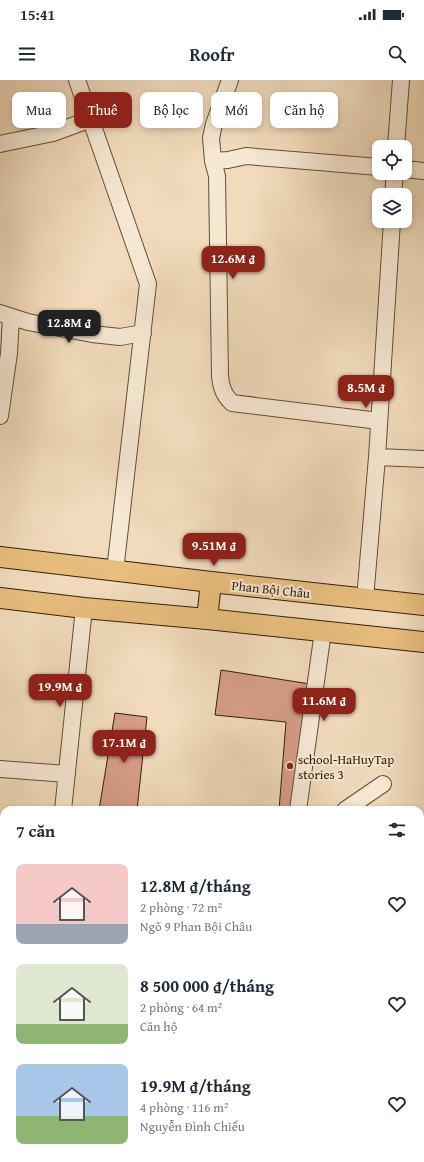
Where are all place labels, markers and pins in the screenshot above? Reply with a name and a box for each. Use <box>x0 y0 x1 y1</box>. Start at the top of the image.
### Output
pin: 12.6M ₫ <box>196 246 270 280</box>
pin: 12.8M ₫ <box>32 310 106 344</box>
pin: 8.5M ₫ <box>333 375 399 409</box>
pin: 9.51M ₫ <box>177 533 251 567</box>
pin: 19.9M ₫ <box>23 674 97 708</box>
pin: 11.6M ₫ <box>287 688 361 722</box>
pin: 17.1M ₫ <box>87 730 161 764</box>
place label: school-HaHuyTap stories 3 <box>298 750 394 784</box>
marker: school-HaHuyTap stories 3 <box>285 761 295 771</box>

